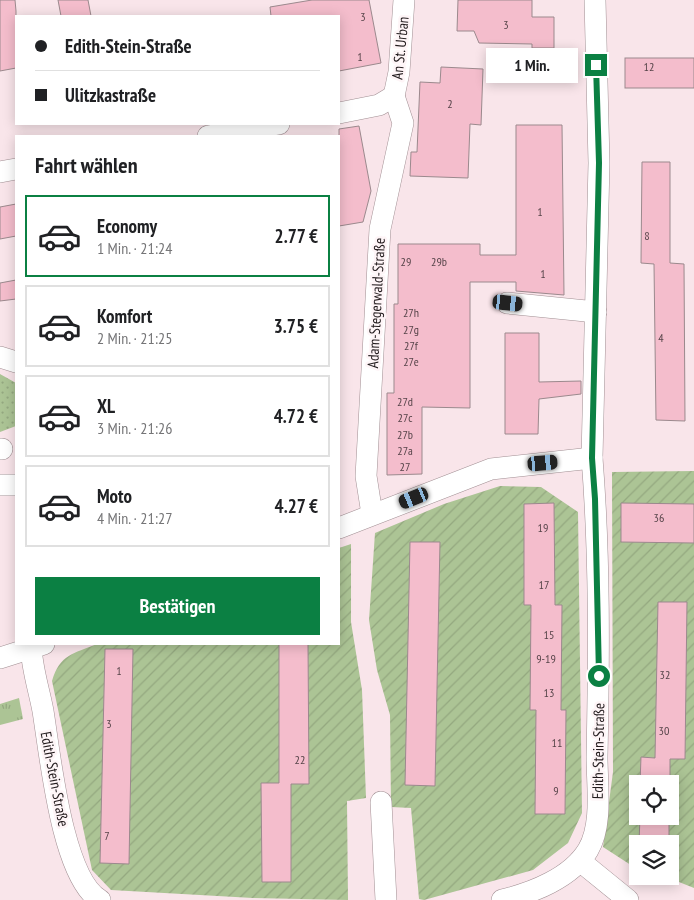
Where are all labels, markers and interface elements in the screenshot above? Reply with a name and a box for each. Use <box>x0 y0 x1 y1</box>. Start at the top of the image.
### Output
house number: 3 <box>360 9 366 24</box>
street label: An St. Urban <box>387 16 413 80</box>
house number: 3 <box>503 17 509 32</box>
text: Edith-Stein-Straße <box>65 34 192 58</box>
callout: 1 Min. <box>486 48 578 82</box>
house number: 1 <box>357 49 363 64</box>
route end <box>585 54 607 76</box>
text: 1 Min. <box>514 55 550 75</box>
house number: 12 <box>644 59 654 74</box>
text: Ulitzkastraße <box>65 83 156 107</box>
house number: 2 <box>447 96 453 111</box>
text: Fahrt wählen <box>35 151 138 179</box>
house number: 1 <box>537 204 543 219</box>
icon: car <box>37 214 82 259</box>
text: Economy <box>97 214 157 238</box>
text: 2.77 € <box>275 224 318 248</box>
house number: 8 <box>644 228 650 243</box>
street label: Adam-Stegerwald-Straße <box>363 237 389 369</box>
text: 1 Min. · 21:24 <box>97 238 172 258</box>
house number: 29 <box>401 254 411 269</box>
house number: 29b <box>431 254 447 269</box>
house number: 1 <box>540 266 546 281</box>
car <box>492 294 523 312</box>
icon: car <box>37 304 82 349</box>
text: Komfort <box>97 304 152 328</box>
house number: 27h <box>403 305 419 320</box>
text: 3.75 € <box>274 314 318 338</box>
house number: 27g <box>403 322 419 337</box>
text: 2 Min. · 21:25 <box>97 328 172 348</box>
house number: 4 <box>658 330 664 345</box>
house number: 27f <box>404 338 419 353</box>
house number: 27e <box>403 354 419 369</box>
icon: car <box>37 394 82 439</box>
text: XL <box>97 394 115 418</box>
house number: 27d <box>397 394 413 409</box>
text: 4.72 € <box>274 404 318 428</box>
house number: 27c <box>398 410 413 425</box>
text: 3 Min. · 21:26 <box>97 418 172 438</box>
house number: 27b <box>397 427 413 442</box>
house number: 27a <box>397 443 413 458</box>
car <box>527 454 558 472</box>
house number: 27 <box>400 459 410 474</box>
icon: car <box>37 484 82 529</box>
text: Moto <box>97 484 132 508</box>
car <box>397 485 430 511</box>
text: 4.27 € <box>275 494 318 518</box>
text: 4 Min. · 21:27 <box>97 508 172 528</box>
house number: 36 <box>654 510 664 525</box>
house number: 19 <box>538 520 548 535</box>
button: Bestätigen <box>35 577 320 635</box>
house number: 17 <box>539 577 549 592</box>
house number: 15 <box>544 627 554 642</box>
house number: 9-19 <box>536 651 556 666</box>
house number: 1 <box>116 663 122 678</box>
route start <box>588 665 610 687</box>
house number: 32 <box>660 667 670 682</box>
house number: 13 <box>544 685 554 700</box>
street label: Edith-Stein-Straße <box>588 703 608 799</box>
house number: 3 <box>106 716 112 731</box>
house number: 30 <box>659 723 669 738</box>
street label: Edith-Stein-Straße <box>36 730 74 828</box>
house number: 11 <box>552 735 562 750</box>
house number: 22 <box>295 752 305 767</box>
map controls <box>629 775 679 885</box>
button: locate <box>629 775 679 825</box>
house number: 9 <box>553 783 559 798</box>
house number: 7 <box>104 828 110 843</box>
button: layers <box>629 835 679 885</box>

